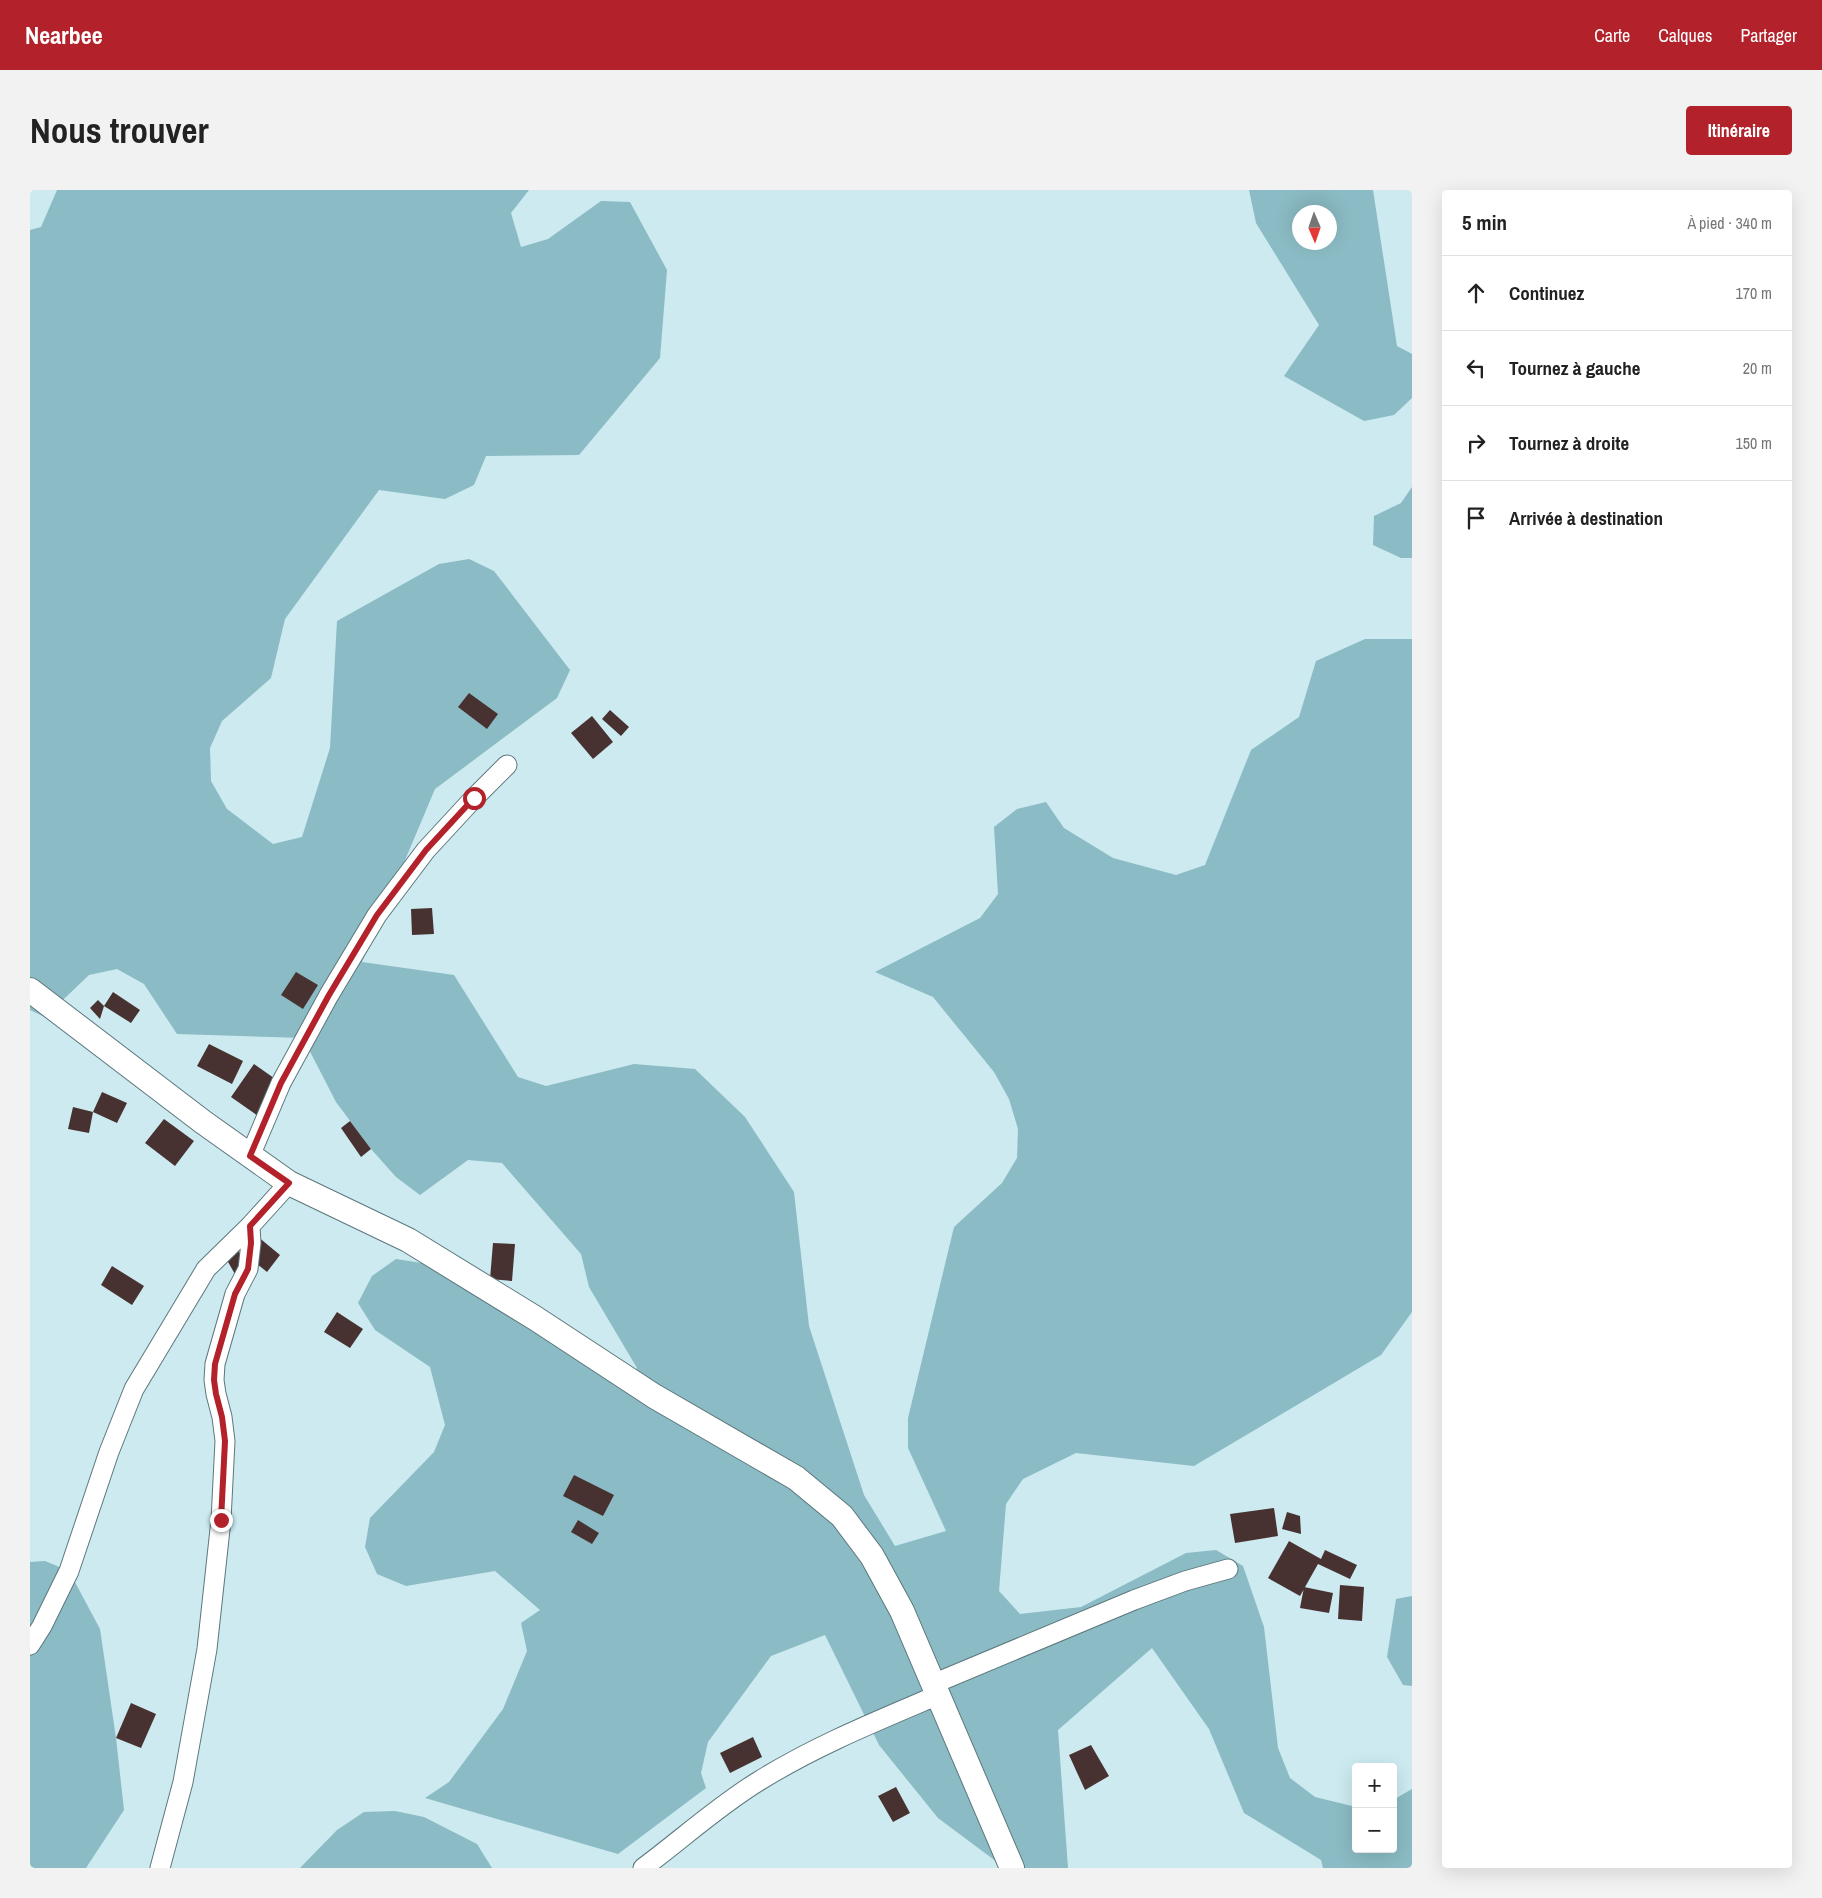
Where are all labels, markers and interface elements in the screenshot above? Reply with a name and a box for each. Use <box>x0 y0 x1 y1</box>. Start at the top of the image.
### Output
text: Nearbee <box>25 19 103 51</box>
text: Carte <box>1594 23 1630 48</box>
text: Calques <box>1658 23 1712 48</box>
text: Partager <box>1740 23 1797 48</box>
button: Itinéraire <box>1686 106 1792 155</box>
text: Nous trouver <box>30 107 209 154</box>
north arrow <box>1292 205 1337 250</box>
text: 5 min <box>1462 208 1507 237</box>
text: À pied · 340 m <box>1687 212 1772 234</box>
icon: ahead <box>1462 279 1490 307</box>
text: Continuez <box>1509 280 1584 306</box>
text: 170 m <box>1736 282 1772 304</box>
icon: left <box>1462 354 1490 382</box>
text: Tournez à gauche <box>1509 355 1640 381</box>
text: 20 m <box>1743 357 1772 379</box>
icon: right <box>1462 429 1490 457</box>
text: Tournez à droite <box>1509 430 1629 456</box>
text: 150 m <box>1736 432 1772 454</box>
icon: arrive <box>1462 504 1490 532</box>
text: Arrivée à destination <box>1509 505 1663 531</box>
route start <box>463 787 486 810</box>
route end <box>210 1509 233 1532</box>
map controls <box>1352 1763 1397 1853</box>
button: + <box>1352 1763 1397 1808</box>
button: − <box>1352 1808 1397 1853</box>

